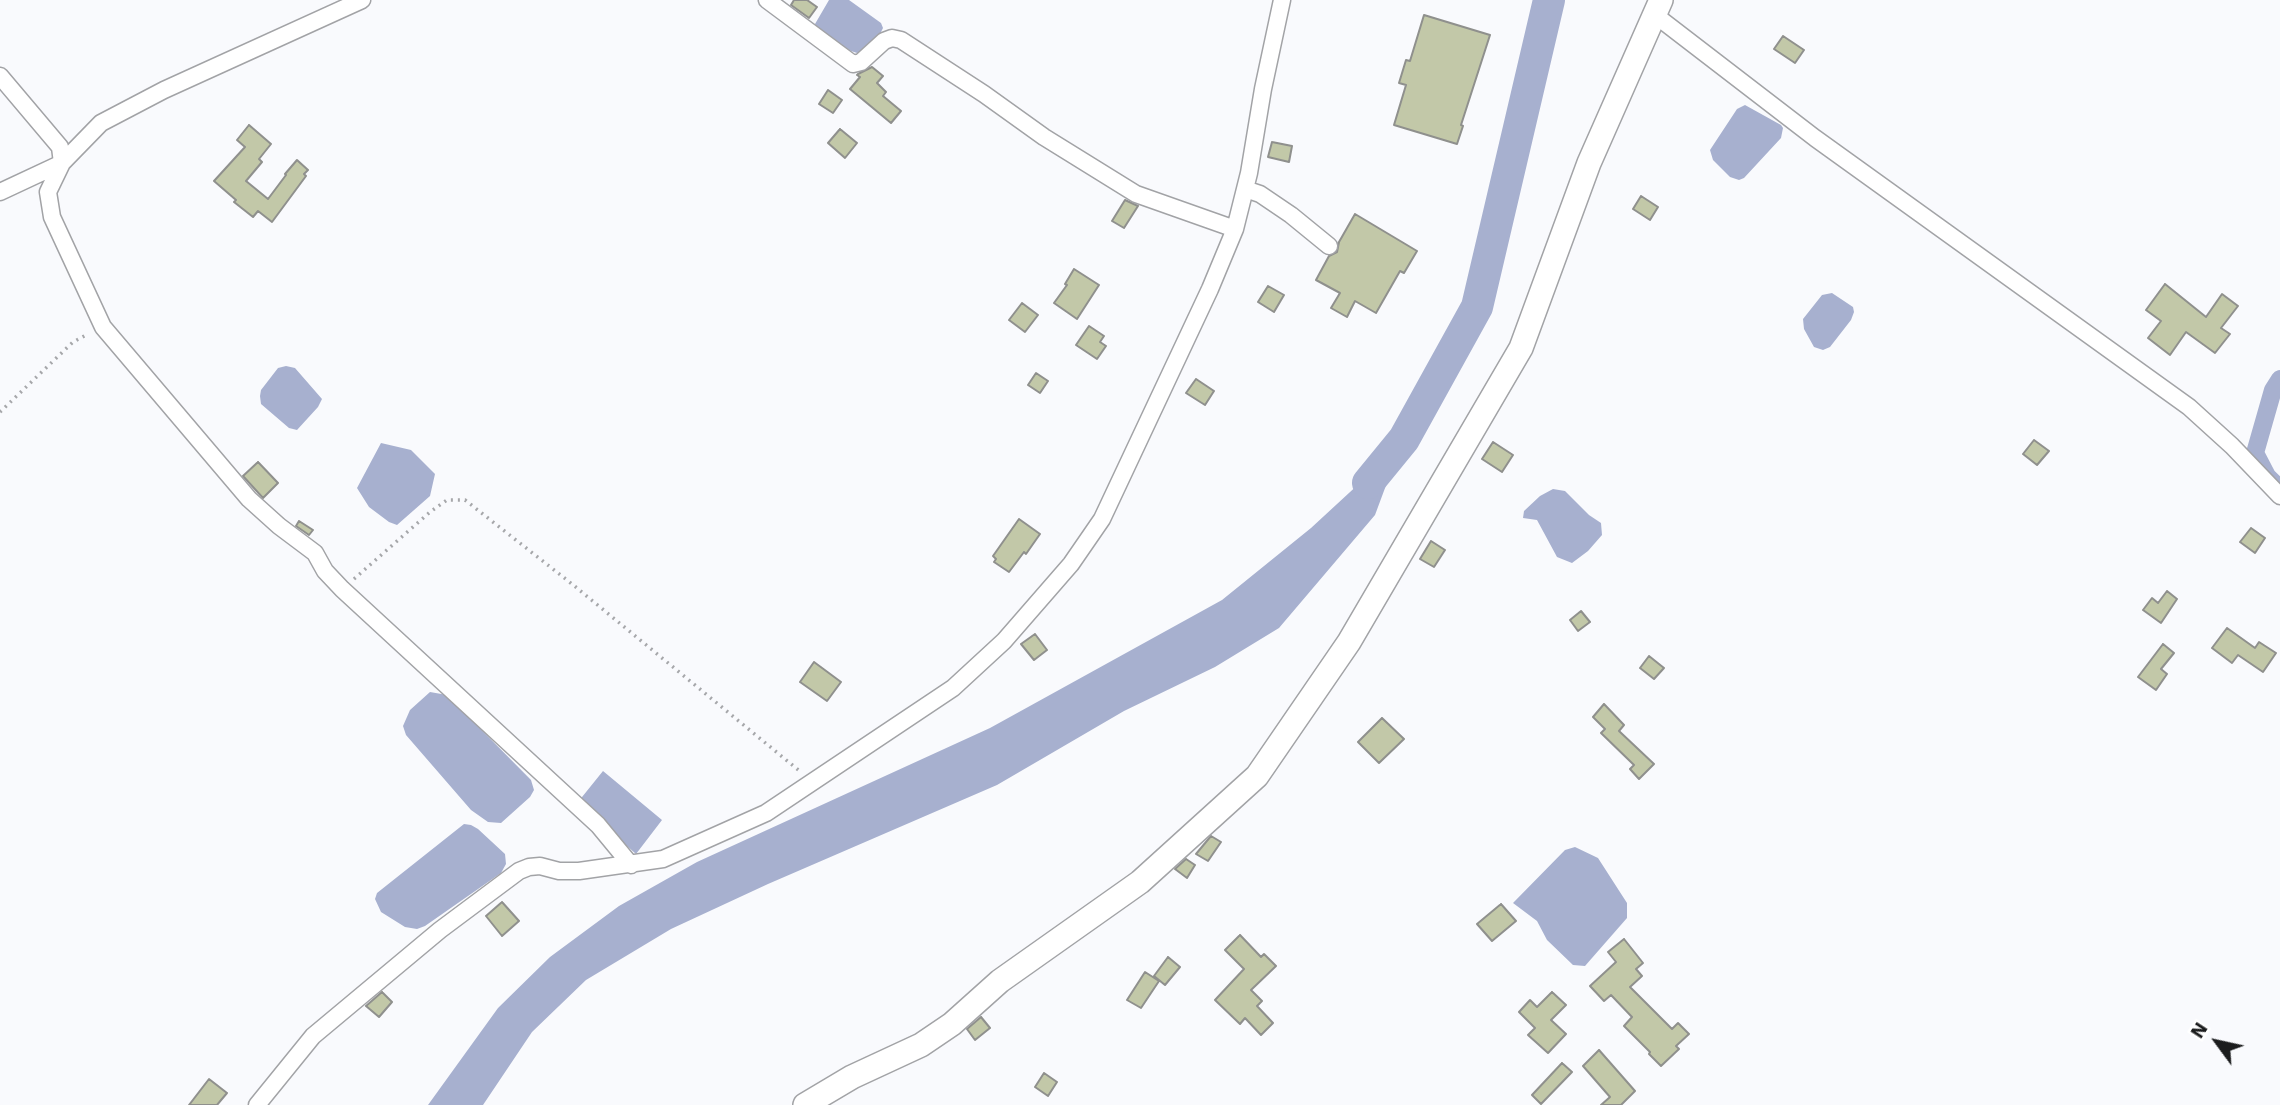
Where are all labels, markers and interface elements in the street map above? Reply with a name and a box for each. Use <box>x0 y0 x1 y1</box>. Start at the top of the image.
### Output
north arrow <box>2182 1007 2252 1077</box>
text: N <box>2185 1018 2212 1042</box>

